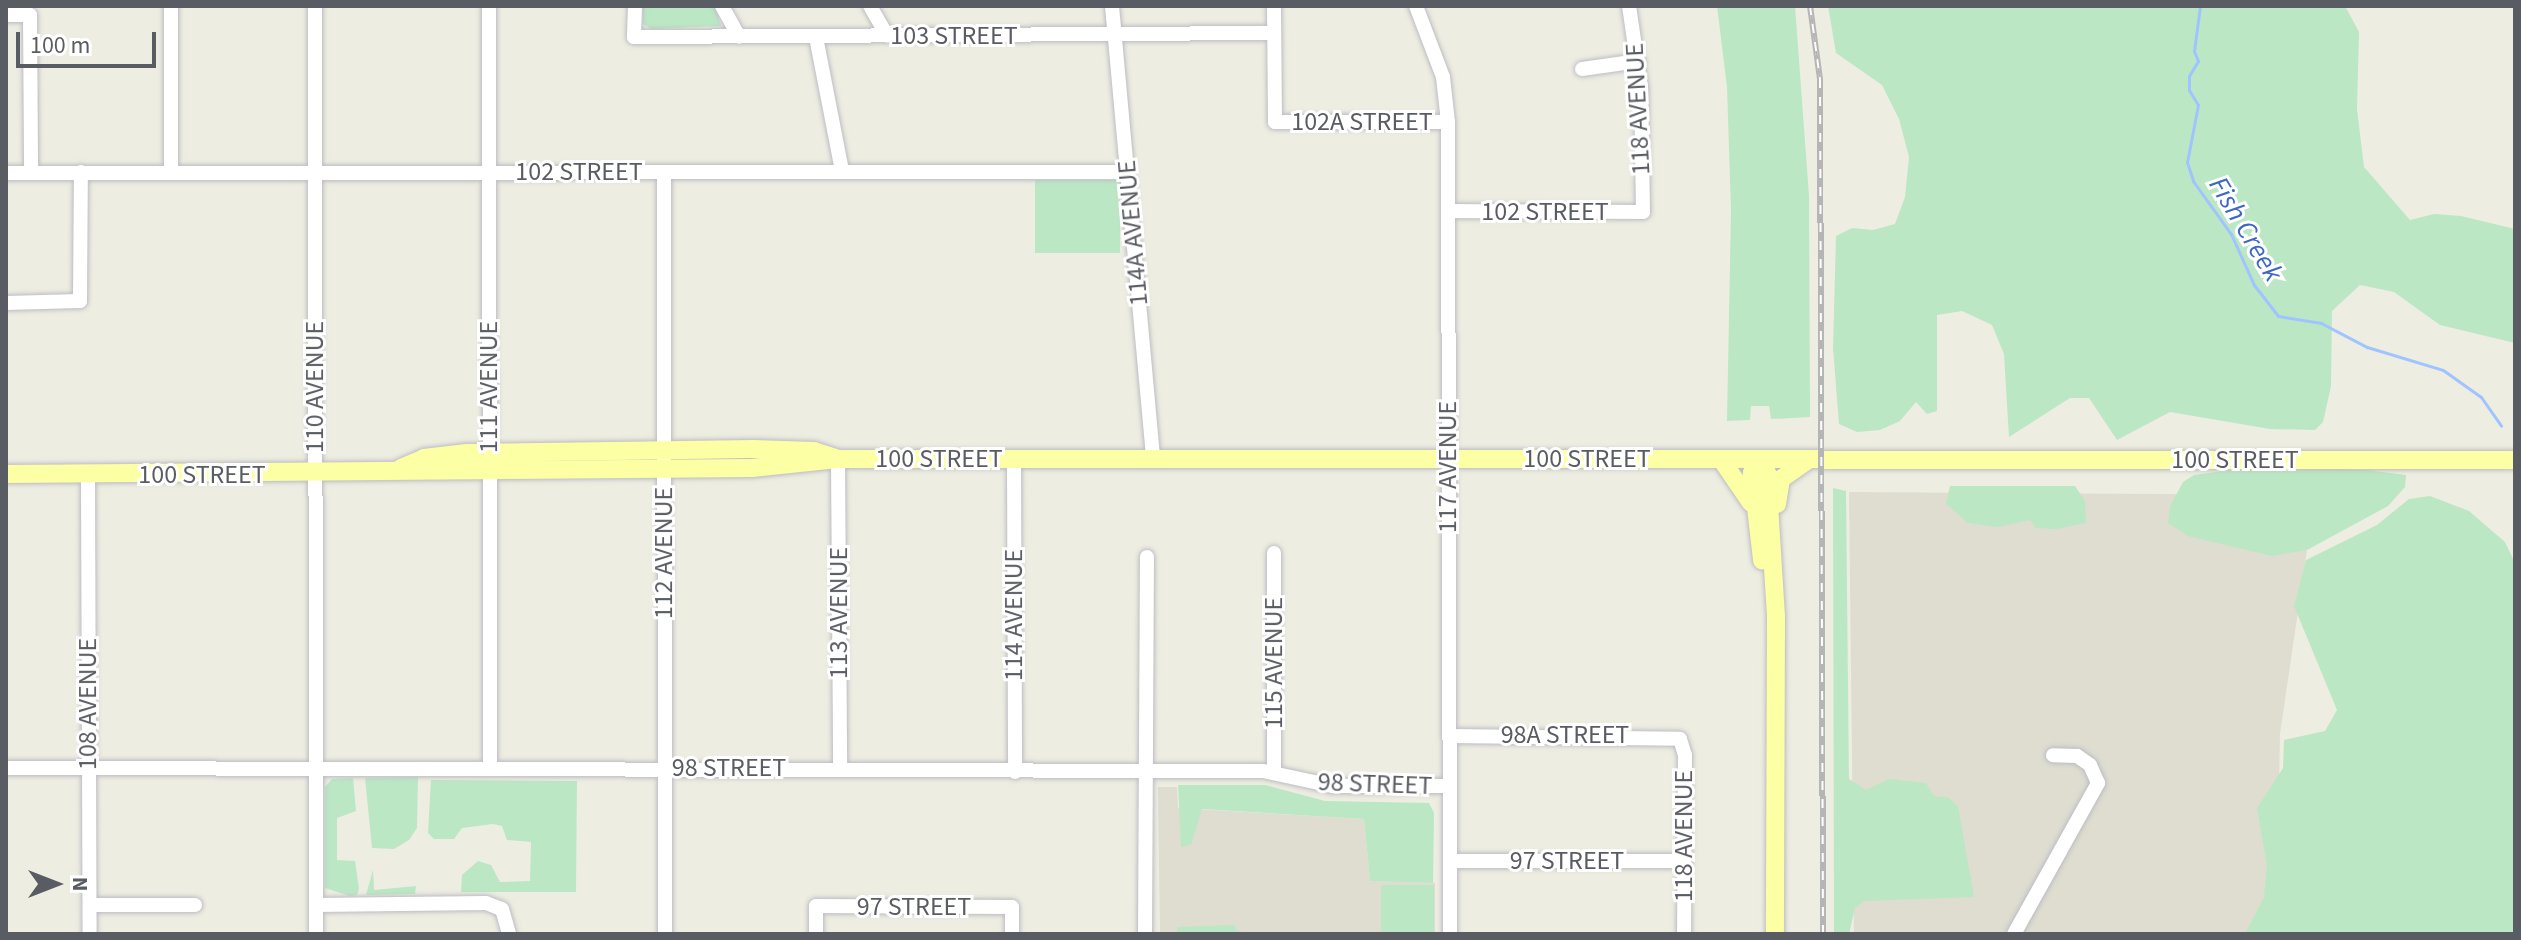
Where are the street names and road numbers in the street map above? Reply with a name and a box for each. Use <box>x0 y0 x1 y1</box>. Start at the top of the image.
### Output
street label: 103 STREET <box>890 20 1018 52</box>
street label: 118 AVENUE <box>1619 42 1657 176</box>
street label: 102A STREET <box>1291 106 1433 138</box>
street label: 102 STREET <box>515 156 643 188</box>
street label: 114A AVENUE <box>1111 159 1155 307</box>
street label: 102 STREET <box>1481 196 1609 228</box>
street label: 110 AVENUE <box>299 321 331 453</box>
street label: 111 AVENUE <box>473 321 505 453</box>
street label: 117 AVENUE <box>1432 401 1464 533</box>
street label: 100 STREET <box>875 443 1003 475</box>
street label: 100 STREET <box>1523 443 1651 475</box>
street label: 100 STREET <box>2171 444 2299 476</box>
street label: 100 STREET <box>138 459 266 491</box>
street label: 112 AVENUE <box>648 487 680 619</box>
street label: 113 AVENUE <box>823 547 855 679</box>
street label: 114 AVENUE <box>998 549 1030 681</box>
street label: 115 AVENUE <box>1258 597 1290 729</box>
street label: 108 AVENUE <box>72 638 104 770</box>
street label: 98A STREET <box>1501 719 1629 751</box>
street label: 98 STREET <box>672 752 786 784</box>
street label: 98 STREET <box>1317 766 1433 802</box>
street label: 118 AVENUE <box>1668 770 1700 902</box>
street label: 97 STREET <box>1510 845 1624 877</box>
street label: 97 STREET <box>857 891 971 923</box>

